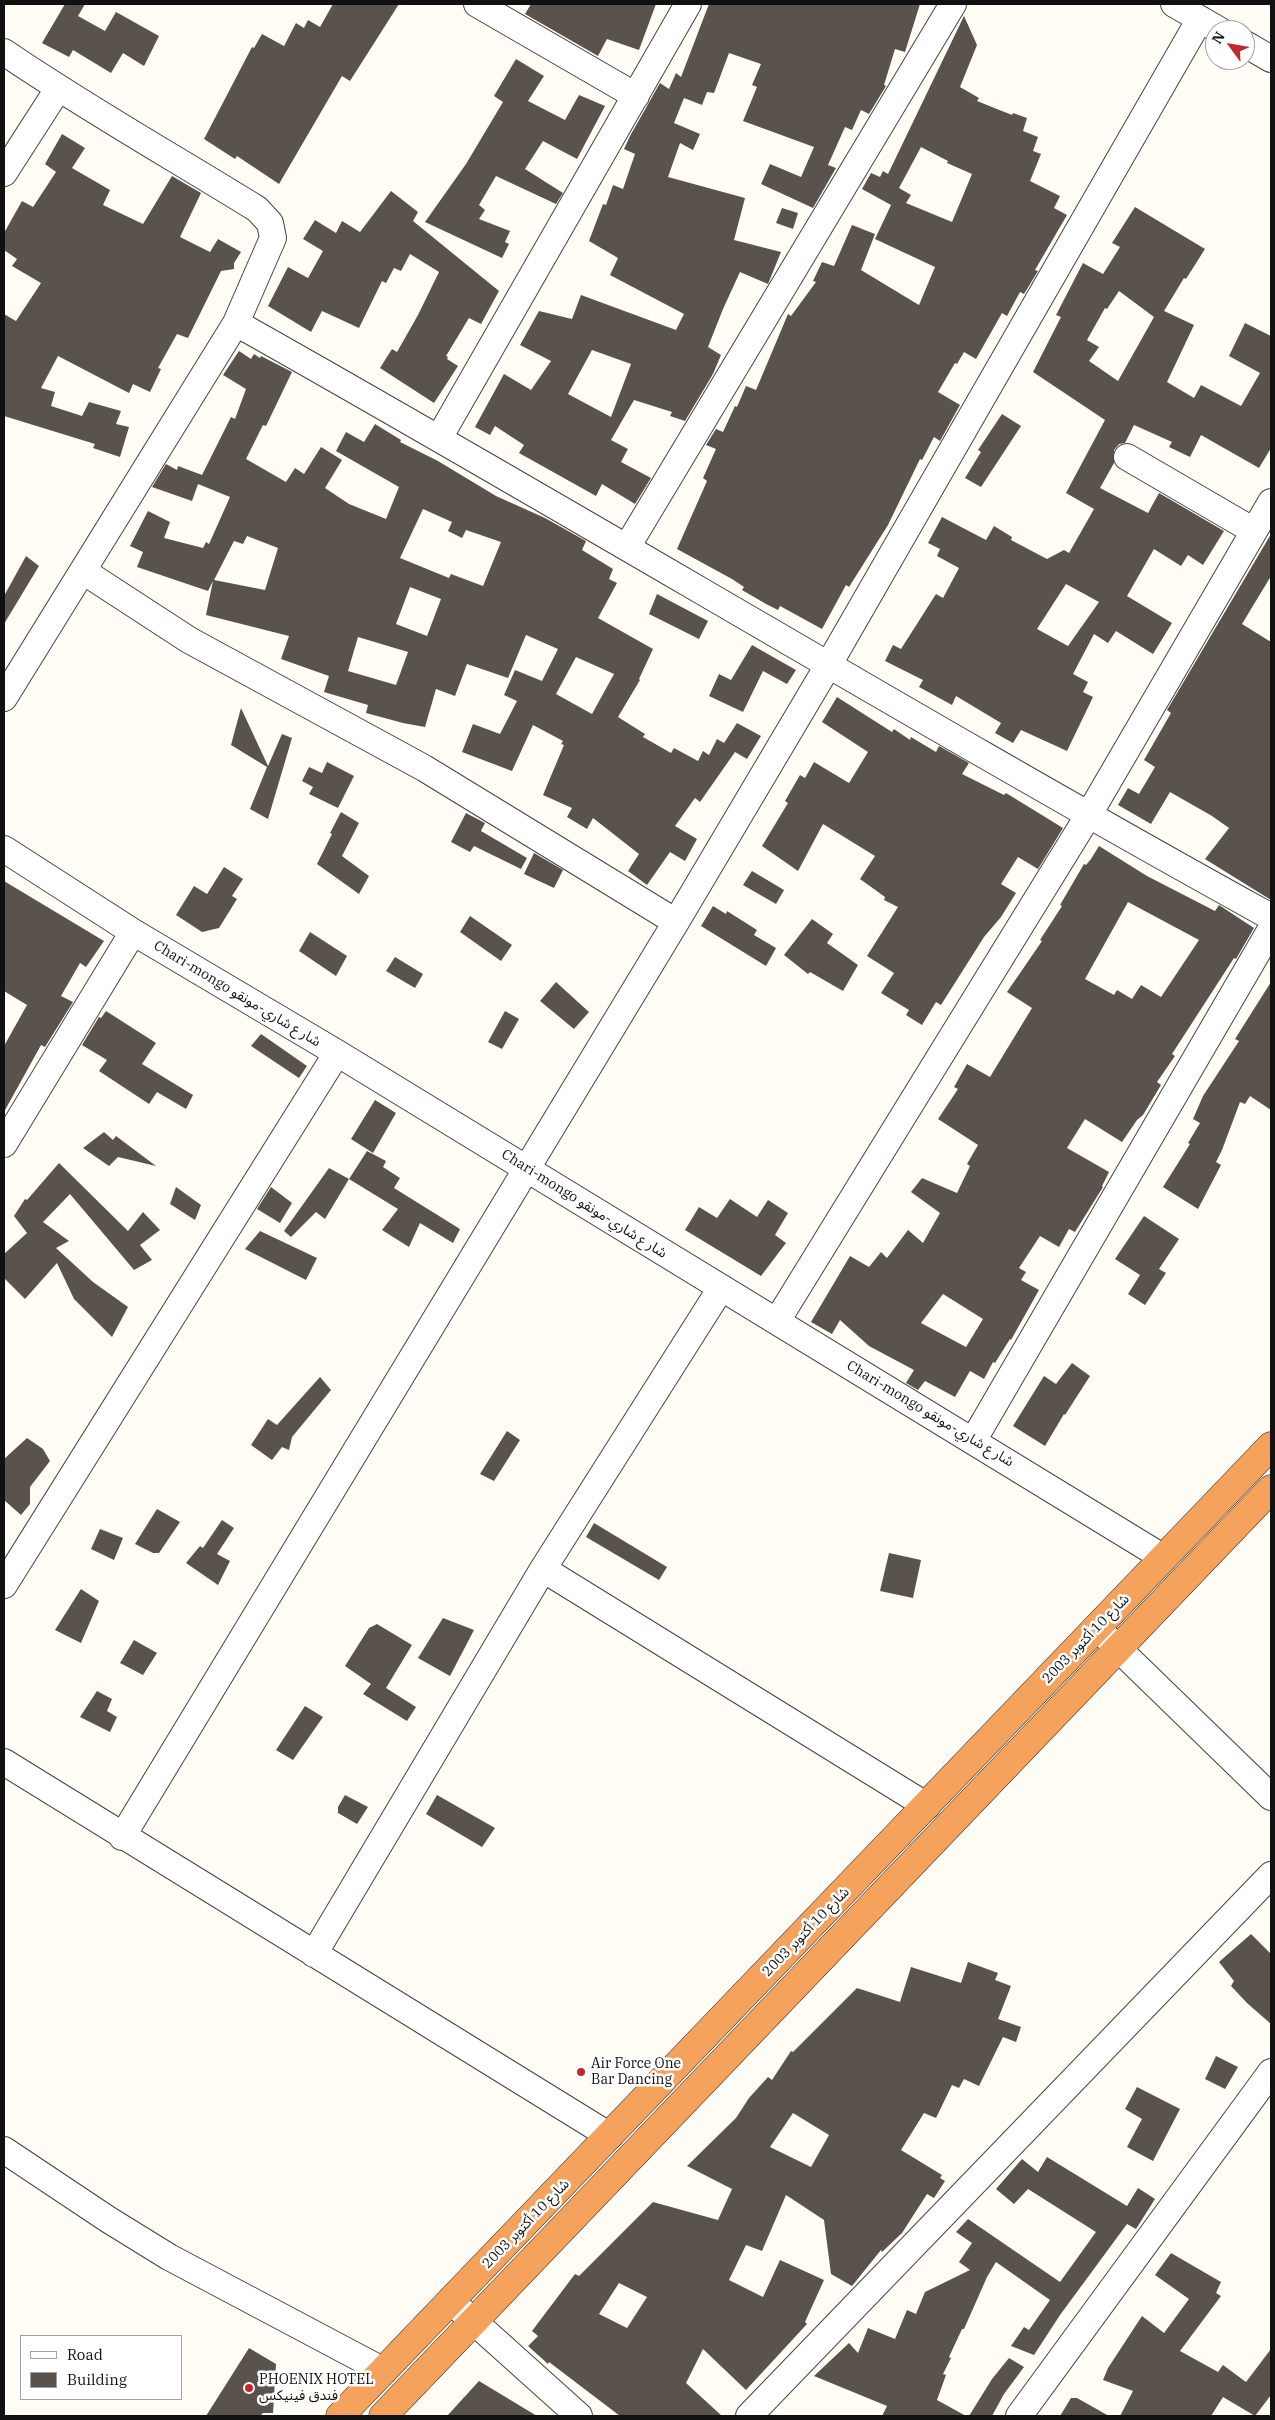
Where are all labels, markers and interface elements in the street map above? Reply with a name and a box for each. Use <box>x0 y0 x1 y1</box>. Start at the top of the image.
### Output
north arrow <box>1205 20 1255 70</box>
text: N <box>1208 28 1229 47</box>
street label: Chari-mongo شار ع شاري-مونقو <box>150 937 324 1051</box>
street label: Chari-mongo شار ع شاري-مونقو <box>498 1146 670 1262</box>
street label: Chari-mongo شار ع شاري-مونقو <box>843 1357 1017 1471</box>
street label: شارع 10 أكتوبر 2003 <box>1039 1591 1133 1687</box>
street label: شارع 10 أكتوبر 2003 <box>759 1884 853 1980</box>
place label: Air Force One Bar Dancing <box>591 2056 681 2088</box>
marker: Air Force One Bar Dancing <box>575 2066 587 2078</box>
street label: شارع 10 أكتوبر 2003 <box>479 2176 573 2272</box>
legend <box>20 2335 182 2400</box>
text: Road <box>67 2345 103 2364</box>
text: Building <box>67 2370 127 2389</box>
place label: PHOENIX HOTEL فندق فينيكس <box>259 2372 373 2404</box>
marker: PHOENIX HOTEL فندق فينيكس <box>243 2382 255 2394</box>

